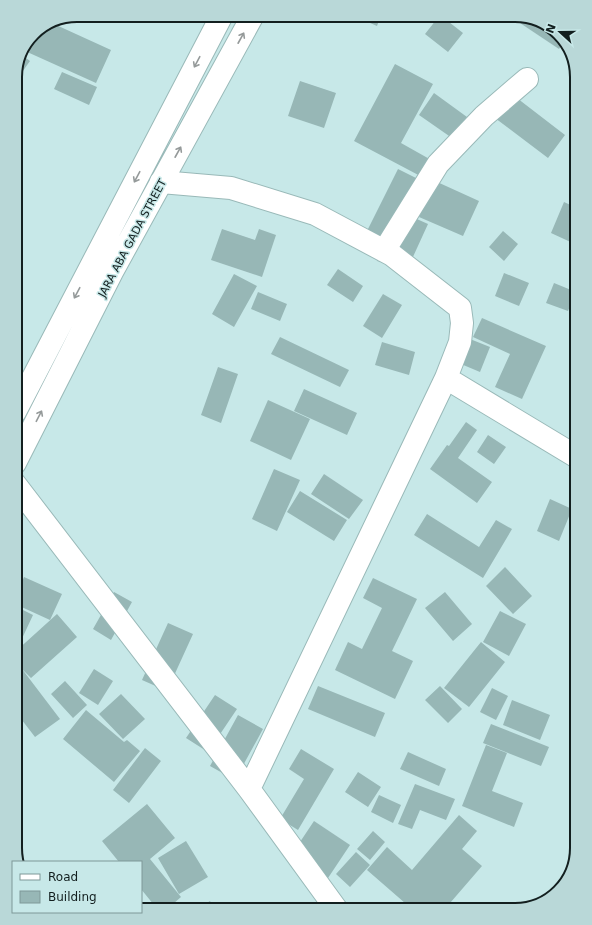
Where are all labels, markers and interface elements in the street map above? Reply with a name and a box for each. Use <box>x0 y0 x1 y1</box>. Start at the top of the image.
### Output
north arrow <box>540 12 580 52</box>
text: N <box>543 22 559 35</box>
one-way arrow <box>237 33 245 45</box>
one-way arrow <box>193 56 200 68</box>
one-way arrow <box>174 146 182 158</box>
one-way arrow <box>133 171 140 183</box>
street label: JARA ABA GADA STREET <box>95 177 169 301</box>
one-way arrow <box>73 286 80 298</box>
one-way arrow <box>36 410 43 422</box>
legend <box>12 861 142 913</box>
text: Road <box>48 870 78 884</box>
text: Building <box>48 890 97 904</box>

